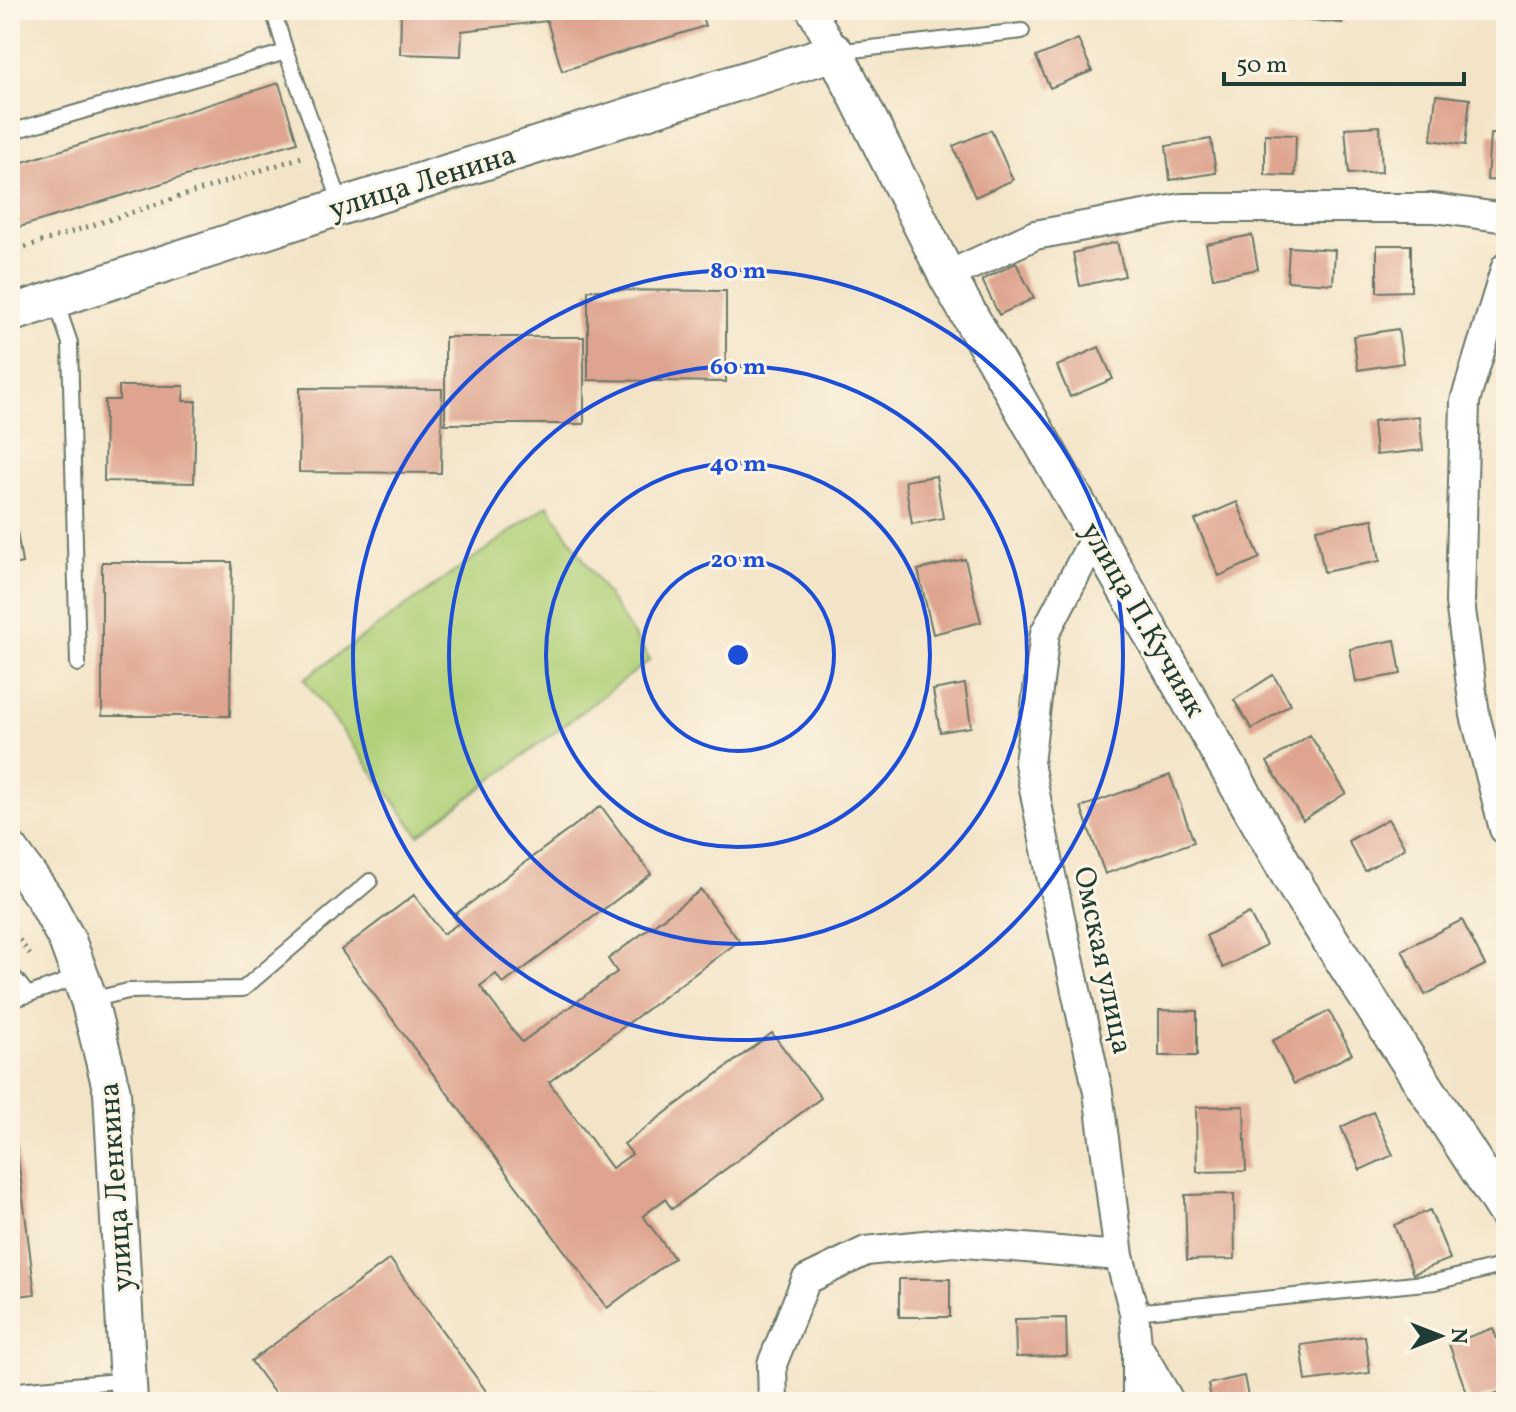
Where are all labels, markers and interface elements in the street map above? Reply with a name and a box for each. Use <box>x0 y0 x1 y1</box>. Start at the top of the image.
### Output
scale bar <box>1224 36 1464 86</box>
text: 50 m <box>1236 49 1288 83</box>
street label: улица Ленина <box>324 135 521 231</box>
text: 80 m <box>710 255 766 289</box>
text: 60 m <box>710 351 766 385</box>
text: 40 m <box>710 448 766 482</box>
street label: улица П.Кучияк <box>1069 514 1215 726</box>
text: 20 m <box>710 544 766 578</box>
centre of rings <box>724 641 752 669</box>
street label: Омская улица <box>1062 863 1142 1058</box>
street label: улица Ленкина <box>89 1081 145 1293</box>
north arrow <box>1400 1296 1480 1376</box>
text: N <box>1442 1328 1473 1344</box>

